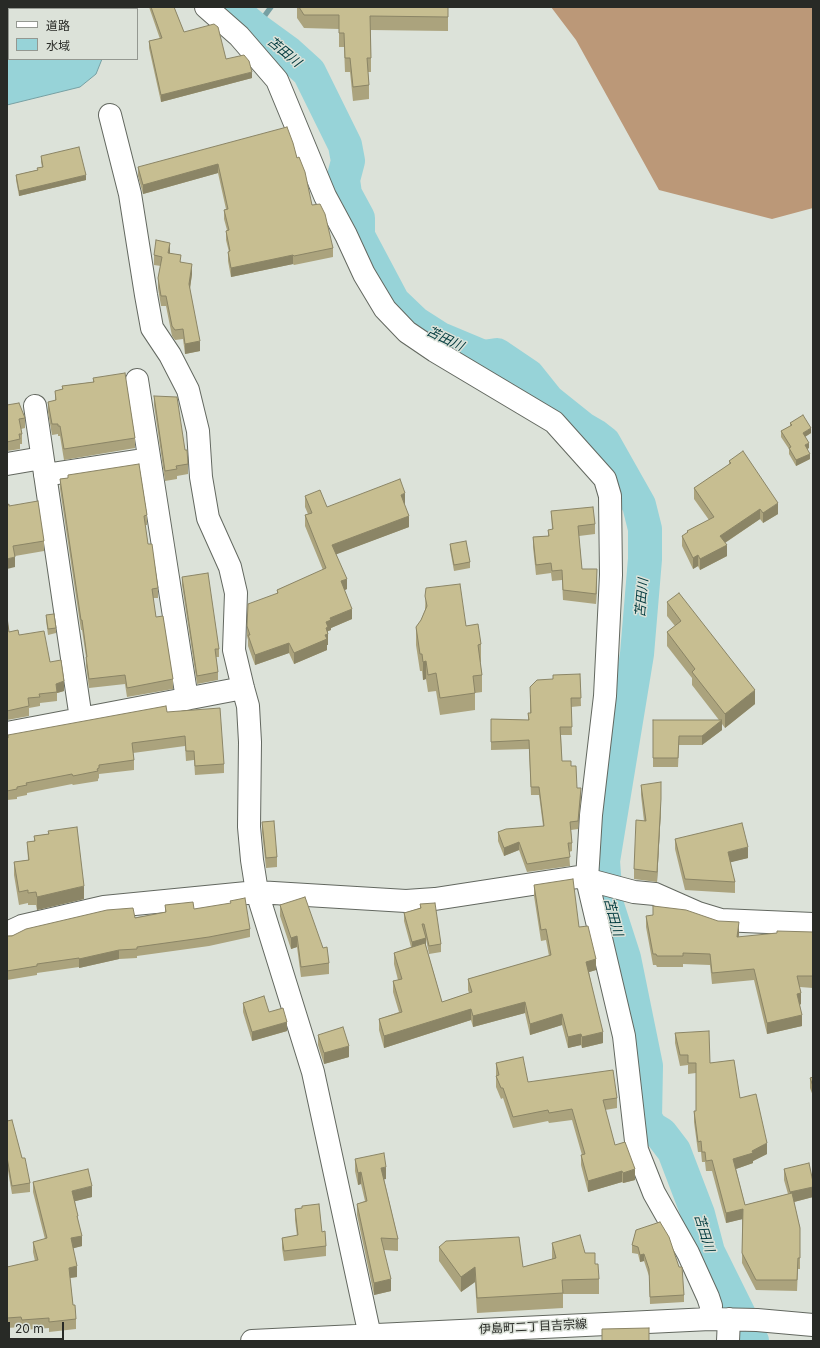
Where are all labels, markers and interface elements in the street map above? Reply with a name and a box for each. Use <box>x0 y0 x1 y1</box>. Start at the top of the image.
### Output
legend <box>8 8 138 60</box>
text: 道路 <box>46 18 70 33</box>
water label: 苫田川 <box>264 34 304 70</box>
text: 水域 <box>46 38 70 53</box>
water label: 苫田川 <box>424 323 466 355</box>
water label: 苫田川 <box>633 578 651 618</box>
water label: 苫田川 <box>600 896 626 938</box>
water label: 苫田川 <box>691 1212 717 1254</box>
scale bar <box>10 1314 66 1340</box>
street label: 伊島町二丁目吉宗線 <box>479 1317 587 1337</box>
text: 20 m <box>15 1321 44 1336</box>

